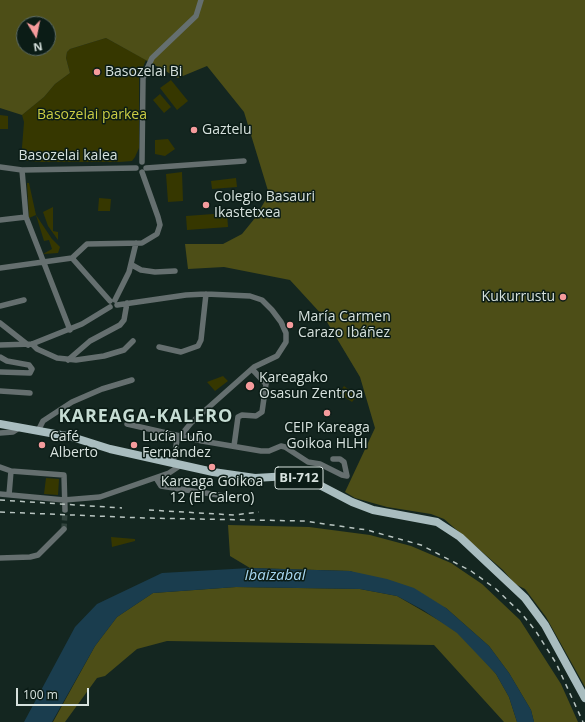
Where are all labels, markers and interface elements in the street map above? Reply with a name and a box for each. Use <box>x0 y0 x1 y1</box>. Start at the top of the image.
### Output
north arrow <box>16 16 56 56</box>
text: N <box>32 39 44 55</box>
place label: Basozelai Bi <box>105 64 182 80</box>
marker: Basozelai Bi <box>92 67 102 77</box>
park label: Basozelai parkea <box>37 107 147 123</box>
place label: Gaztelu <box>202 122 251 138</box>
marker: Gaztelu <box>189 125 199 135</box>
street label: Basozelai kalea <box>18 148 118 164</box>
place label: Colegio Basauri Ikastetxea <box>214 189 315 222</box>
marker: Colegio Basauri Ikastetxea <box>201 200 211 210</box>
place label: Kukurrustu <box>482 289 555 305</box>
marker: Kukurrustu <box>558 292 568 302</box>
place label: María Carmen Carazo Ibáñez <box>298 309 391 342</box>
marker: María Carmen Carazo Ibáñez <box>285 320 295 330</box>
place label: Kareagako Osasun Zentroa <box>259 370 363 402</box>
marker: Kareagako Osasun Zentroa <box>244 380 256 392</box>
district label: KAREAGA-KALERO <box>59 406 233 428</box>
marker: CEIP Kareaga Goikoa HLHI <box>322 408 332 418</box>
place label: CEIP Kareaga Goikoa HLHI <box>284 420 370 452</box>
place label: Café Alberto <box>50 429 98 462</box>
place label: Lucía Luño Fernández <box>142 429 212 462</box>
marker: Café Alberto <box>37 440 47 450</box>
marker: Lucía Luño Fernández <box>129 440 139 450</box>
marker: Kareaga Goikoa 12 (El Calero) <box>207 462 217 472</box>
road number: BI-712 <box>275 467 323 489</box>
place label: Kareaga Goikoa 12 (El Calero) <box>161 474 263 506</box>
water label: Ibaizabal <box>244 567 306 585</box>
scale bar <box>18 680 91 706</box>
text: 100 m <box>23 686 58 703</box>

